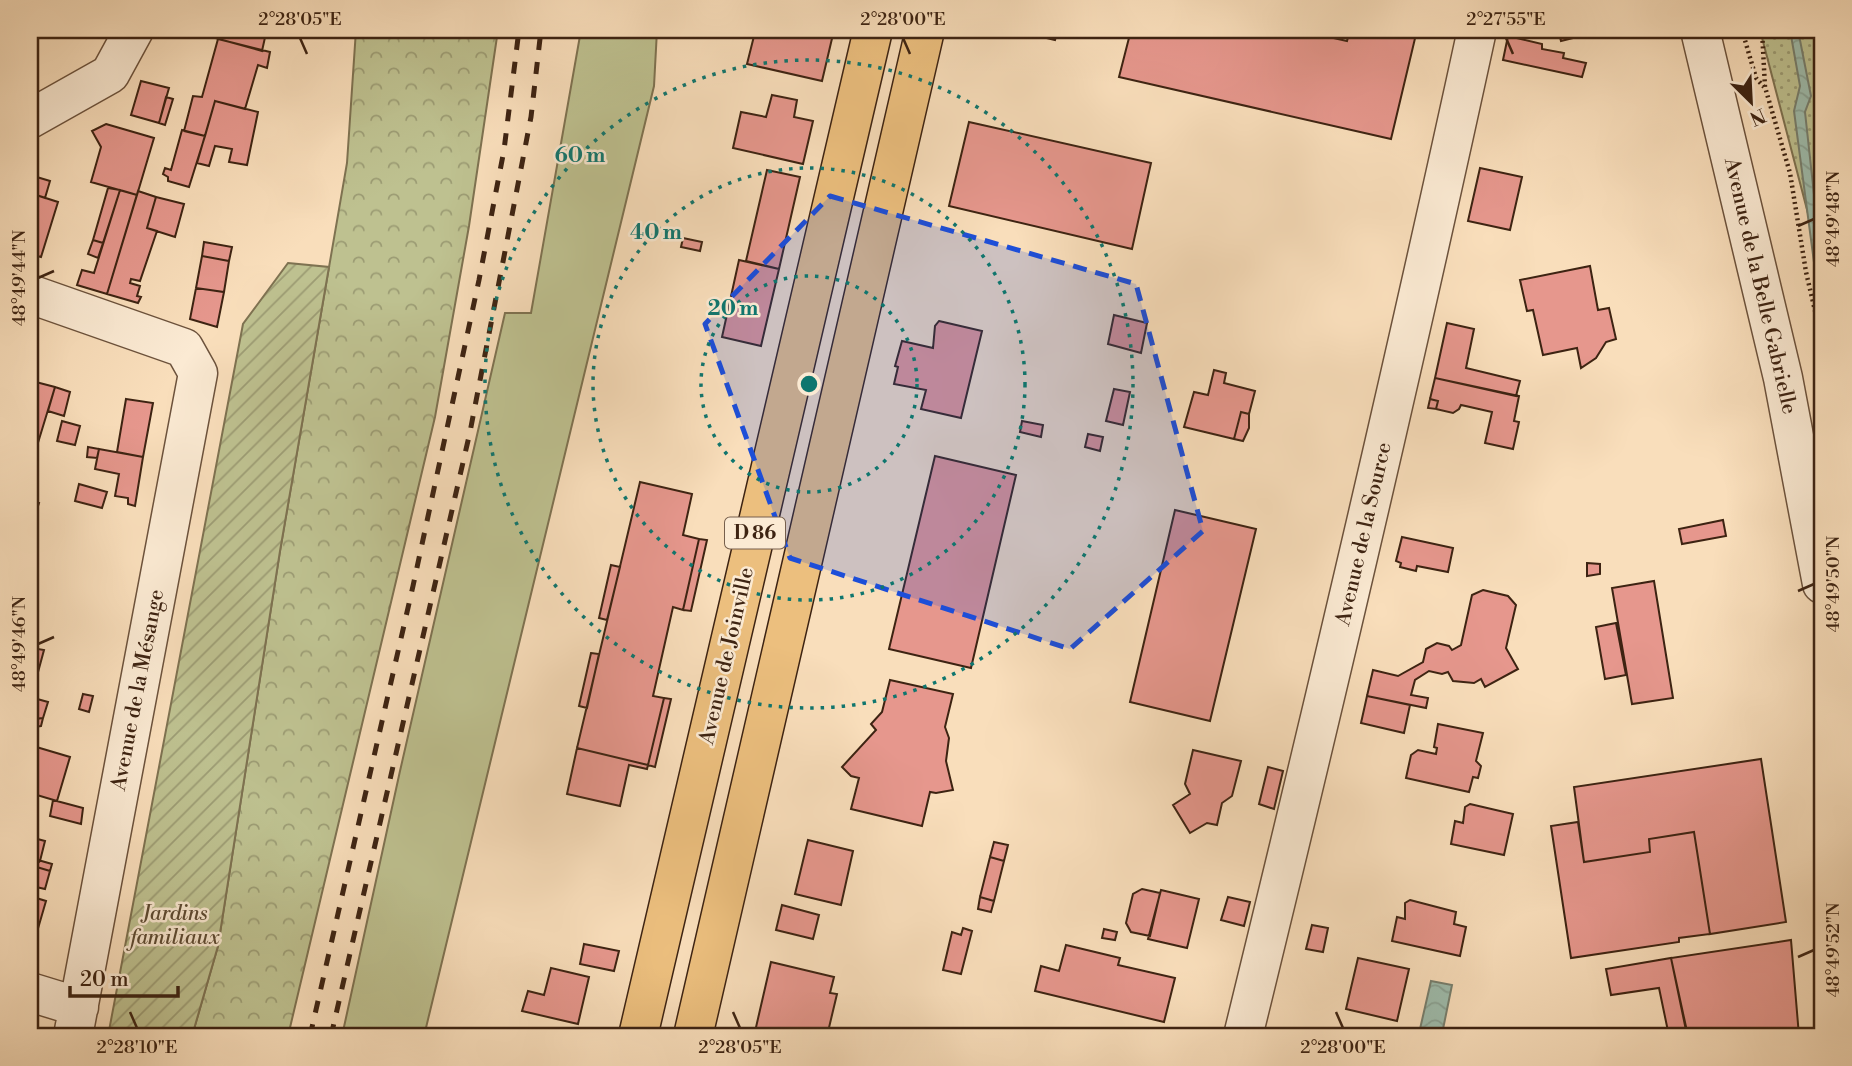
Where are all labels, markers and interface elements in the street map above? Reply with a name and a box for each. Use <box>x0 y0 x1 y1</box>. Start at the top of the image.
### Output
text: 2°28'05"E <box>258 8 342 31</box>
text: 2°28'00"E <box>860 8 946 31</box>
text: 2°27'55"E <box>1466 8 1546 31</box>
north arrow <box>1716 66 1786 136</box>
text: N <box>1746 103 1769 131</box>
text: 60 m <box>555 143 605 169</box>
street label: Avenue de la Belle Gabrielle <box>1718 154 1802 417</box>
text: 48°49'48"N <box>1822 170 1845 267</box>
text: 40 m <box>630 220 682 246</box>
text: 48°49'44"N <box>8 229 31 326</box>
text: 20 m <box>708 296 758 322</box>
centre of rings <box>797 372 821 396</box>
street label: Avenue de la Source <box>1330 440 1398 629</box>
road number: D 86 <box>725 518 785 548</box>
text: 48°49'50"N <box>1822 535 1845 632</box>
street label: Avenue de Joinville <box>694 565 760 748</box>
street label: Avenue de la Mésange <box>106 587 170 794</box>
text: 48°49'46"N <box>8 595 31 692</box>
park label: Jardins familiaux <box>126 901 220 951</box>
text: 48°49'52"N <box>1822 902 1845 997</box>
scale bar <box>70 954 178 998</box>
text: 20 m <box>80 967 129 993</box>
text: 2°28'10"E <box>97 1036 177 1059</box>
text: 2°28'05"E <box>698 1036 782 1059</box>
text: 2°28'00"E <box>1300 1036 1386 1059</box>

